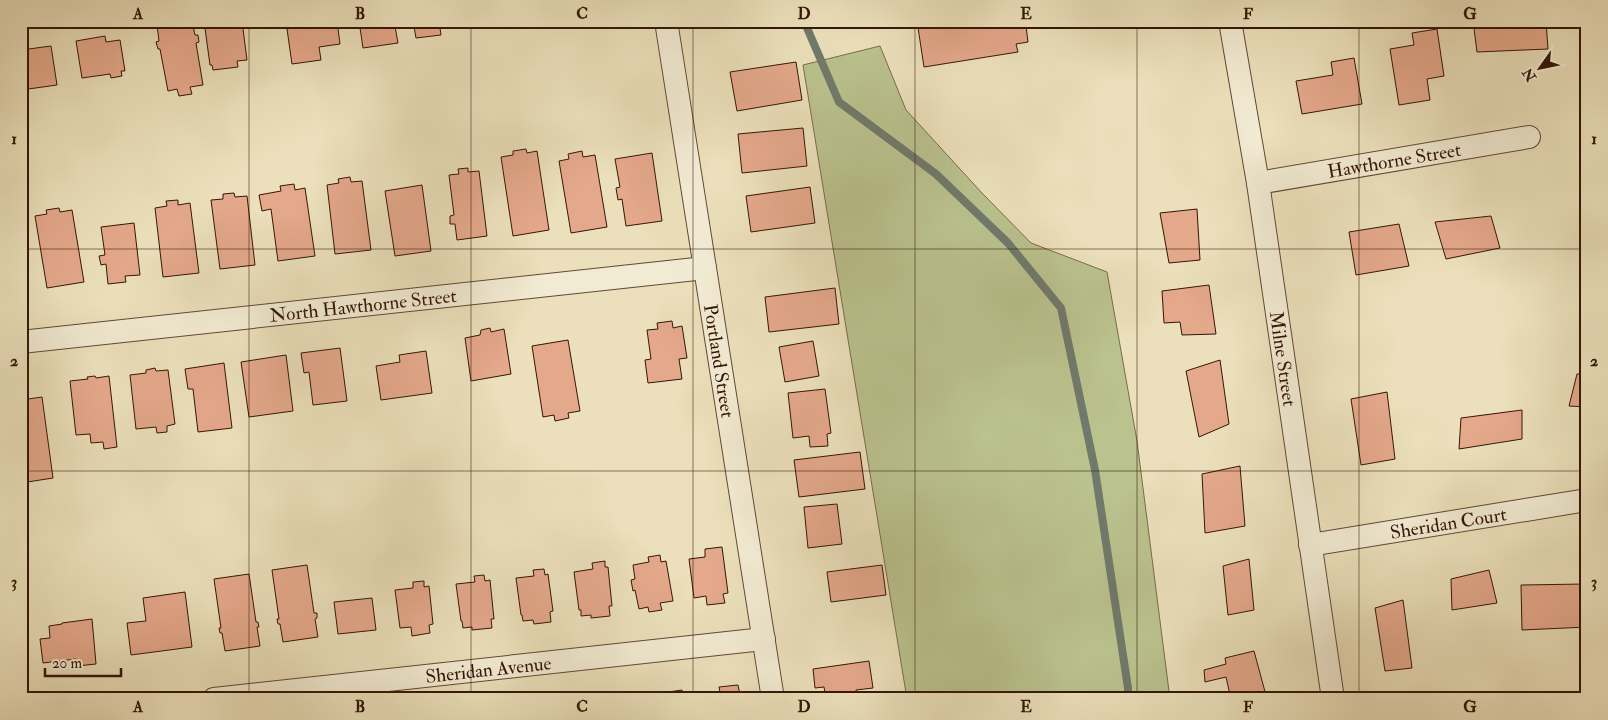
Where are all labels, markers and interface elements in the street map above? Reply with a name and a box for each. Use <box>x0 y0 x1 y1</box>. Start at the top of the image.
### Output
text: A <box>132 4 144 24</box>
text: B <box>355 4 365 24</box>
text: C <box>576 4 588 24</box>
text: D <box>797 4 811 24</box>
text: E <box>1020 4 1032 24</box>
text: F <box>1243 4 1253 24</box>
text: G <box>1463 4 1477 24</box>
north arrow <box>1516 42 1566 92</box>
text: N <box>1519 65 1541 86</box>
text: 1 <box>11 129 17 149</box>
text: 1 <box>1591 129 1597 149</box>
street label: Hawthorne Street <box>1326 138 1463 184</box>
street label: North Hawthorne Street <box>268 284 458 328</box>
street label: Portland Street <box>698 302 739 419</box>
street label: Milne Street <box>1264 310 1301 408</box>
text: 2 <box>10 351 18 371</box>
text: 2 <box>1590 351 1598 371</box>
street label: Sheridan Court <box>1388 502 1508 545</box>
text: 3 <box>11 572 17 592</box>
text: 3 <box>1591 572 1597 592</box>
scale bar <box>45 645 121 677</box>
street label: Sheridan Avenue <box>424 651 553 689</box>
text: 20 m <box>52 654 82 673</box>
text: A <box>132 697 144 717</box>
text: B <box>355 697 365 717</box>
text: C <box>576 697 588 717</box>
text: D <box>797 697 811 717</box>
text: E <box>1020 697 1032 717</box>
text: F <box>1243 697 1253 717</box>
text: G <box>1463 697 1477 717</box>

